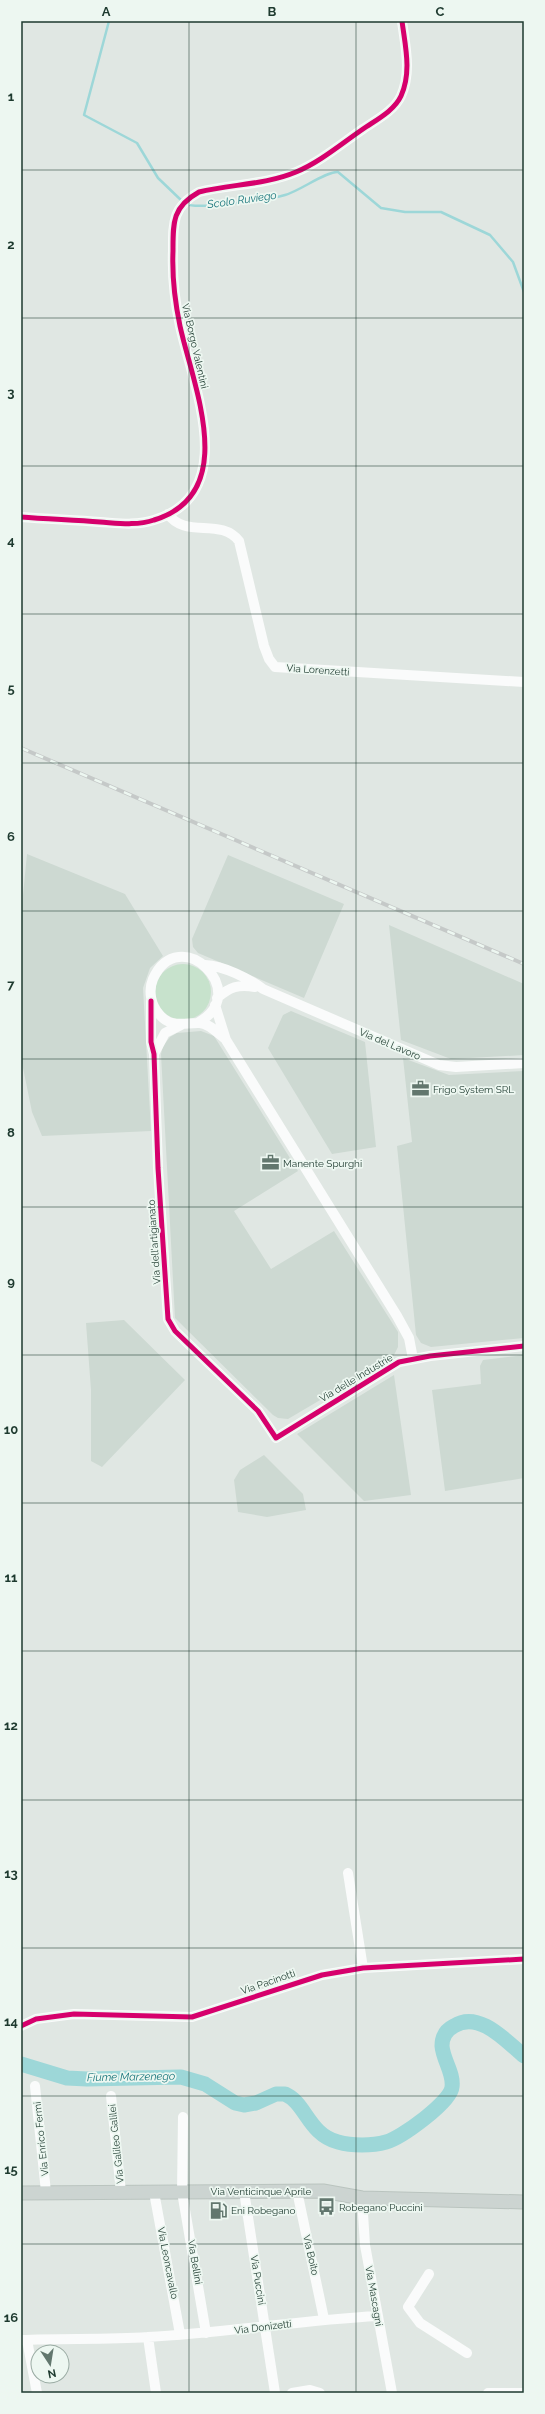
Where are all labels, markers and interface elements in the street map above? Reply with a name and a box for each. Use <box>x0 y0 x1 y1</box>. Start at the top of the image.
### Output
text: A <box>102 4 111 19</box>
text: B <box>268 4 277 19</box>
text: C <box>436 4 445 19</box>
text: 1 <box>8 89 15 104</box>
water label: Scolo Ruviego <box>205 189 278 211</box>
text: 2 <box>7 237 15 252</box>
street label: Via Borgo Valentini <box>180 302 210 390</box>
text: 3 <box>7 385 15 400</box>
text: 4 <box>7 533 15 548</box>
street label: Via Lorenzetti <box>286 662 350 678</box>
text: 5 <box>7 681 15 696</box>
text: 6 <box>7 829 15 844</box>
text: 7 <box>7 977 15 992</box>
street label: Via del Lavoro <box>358 1026 422 1062</box>
office icon: Frigo System SRL <box>410 1079 430 1099</box>
place label: Frigo System SRL <box>433 1084 514 1095</box>
text: 8 <box>7 1125 15 1140</box>
office icon: Manente Spurghi <box>260 1153 280 1173</box>
place label: Manente Spurghi <box>283 1158 362 1169</box>
street label: Via dell'artigianato <box>146 1199 162 1285</box>
text: 9 <box>7 1274 15 1289</box>
street label: Via delle Industrie <box>318 1352 395 1404</box>
text: 10 <box>4 1422 18 1437</box>
text: 11 <box>5 1570 18 1585</box>
text: 12 <box>4 1718 18 1733</box>
text: 13 <box>4 1866 18 1881</box>
street label: Via Pacinotti <box>239 1968 297 1996</box>
text: 14 <box>4 2014 18 2029</box>
water label: Fiume Marzenego <box>87 2070 175 2084</box>
street label: Via Enrico Fermi <box>32 2101 50 2177</box>
street label: Via Galileo Galilei <box>106 2104 126 2184</box>
text: 15 <box>4 2162 18 2177</box>
street label: Via Venticinque Aprile <box>211 2186 312 2197</box>
bus stop icon: Robegano Puccini <box>316 2197 336 2217</box>
fuel station icon: Eni Robegano <box>208 2200 228 2220</box>
place label: Robegano Puccini <box>339 2202 423 2213</box>
place label: Eni Robegano <box>231 2205 295 2216</box>
street label: Via Leoncavallo <box>156 2226 180 2300</box>
street label: Via Boito <box>301 2234 321 2276</box>
street label: Via Bellini <box>186 2239 204 2285</box>
street label: Via Puccini <box>249 2254 267 2306</box>
street label: Via Mascagni <box>363 2265 385 2327</box>
text: 16 <box>4 2310 18 2325</box>
street label: Via Donizetti <box>234 2318 292 2336</box>
north arrow <box>30 2344 70 2384</box>
text: N <box>47 2366 57 2381</box>

